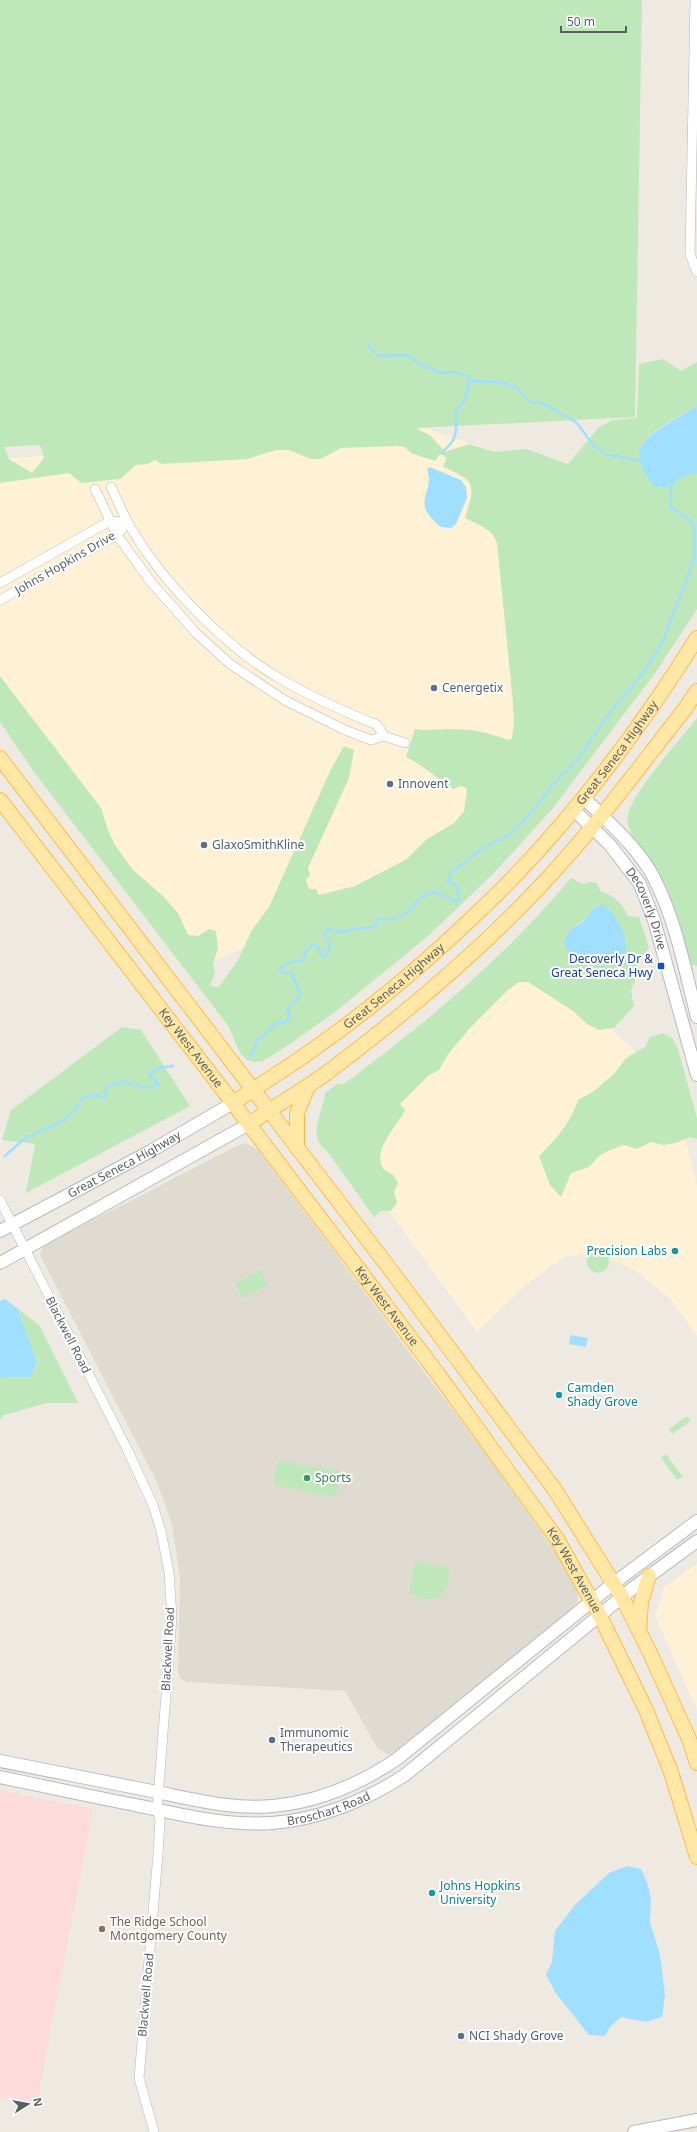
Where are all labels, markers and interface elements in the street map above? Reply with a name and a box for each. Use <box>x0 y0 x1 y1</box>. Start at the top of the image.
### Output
scale bar <box>561 8 626 34</box>
text: 50 m <box>567 13 595 30</box>
street label: Johns Hopkins Drive <box>11 527 118 599</box>
place label: Cenergetix <box>442 679 504 696</box>
marker: Cenergetix <box>429 683 439 693</box>
street label: Great Seneca Highway <box>572 696 662 809</box>
place label: Innovent <box>398 775 449 792</box>
marker: Innovent <box>385 779 395 789</box>
place label: GlaxoSmithKline <box>212 836 305 853</box>
marker: GlaxoSmithKline <box>199 840 209 850</box>
street label: Decoverly Drive <box>622 863 671 952</box>
street label: Great Seneca Highway <box>339 938 448 1033</box>
place label: Decoverly Dr & Great Seneca Hwy <box>551 950 654 981</box>
marker: Decoverly Dr & Great Seneca Hwy <box>656 961 666 971</box>
street label: Key West Avenue <box>155 1004 227 1091</box>
street label: Great Seneca Highway <box>64 1126 185 1202</box>
place label: Precision Labs <box>587 1242 667 1259</box>
marker: Precision Labs <box>670 1246 680 1256</box>
street label: Key West Avenue <box>351 1262 423 1350</box>
street label: Blackwell Road <box>42 1293 95 1376</box>
place label: Camden Shady Grove <box>567 1379 638 1410</box>
marker: Camden Shady Grove <box>554 1390 564 1400</box>
place label: Sports <box>315 1469 352 1486</box>
marker: Sports <box>302 1473 312 1483</box>
street label: Key West Avenue <box>543 1523 606 1616</box>
street label: Blackwell Road <box>157 1607 178 1691</box>
place label: Immunomic Therapeutics <box>280 1724 353 1755</box>
marker: Immunomic Therapeutics <box>267 1735 277 1745</box>
street label: Broschart Road <box>286 1787 373 1829</box>
place label: Johns Hopkins University <box>439 1877 521 1908</box>
marker: Johns Hopkins University <box>427 1888 437 1898</box>
place label: The Ridge School Montgomery County <box>110 1913 228 1944</box>
marker: The Ridge School Montgomery County <box>97 1924 107 1934</box>
street label: Blackwell Road <box>133 1952 158 2038</box>
place label: NCI Shady Grove <box>469 2027 564 2044</box>
marker: NCI Shady Grove <box>456 2031 466 2041</box>
north arrow <box>8 2084 48 2124</box>
text: N <box>30 2096 47 2108</box>

